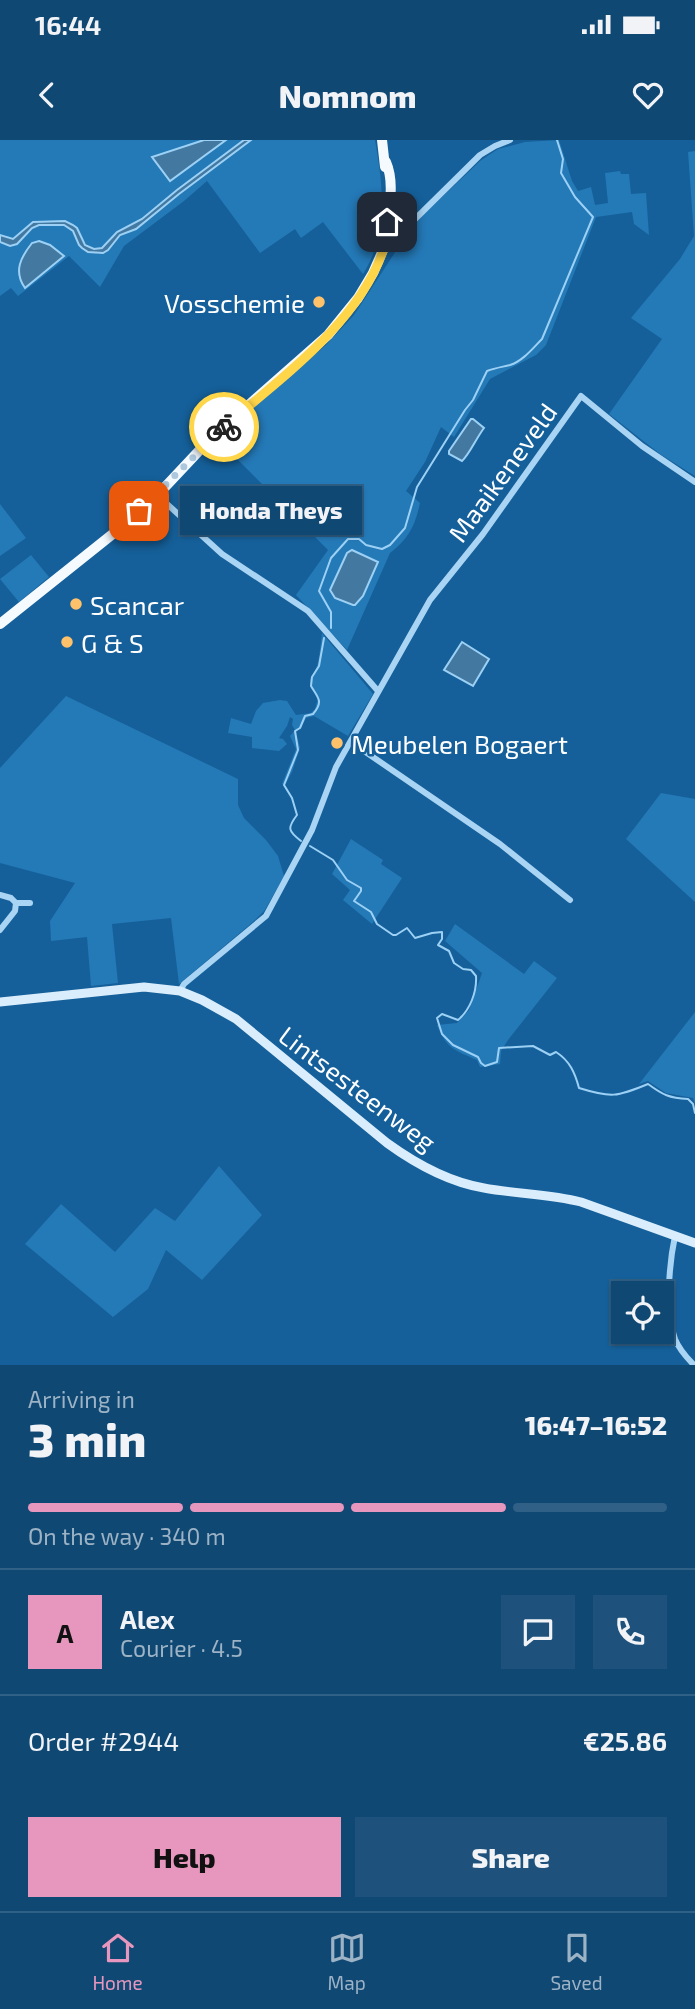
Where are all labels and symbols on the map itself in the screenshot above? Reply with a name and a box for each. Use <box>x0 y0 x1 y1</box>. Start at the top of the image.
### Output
pin <box>357 192 417 252</box>
place label: Vosschemie <box>164 287 305 318</box>
marker: Vosschemie <box>311 294 327 310</box>
courier <box>189 392 259 462</box>
street label: Maaikeneveld <box>441 397 563 547</box>
pin <box>109 481 169 541</box>
callout: Honda Theys <box>181 486 363 536</box>
place label: Scancar <box>90 589 184 620</box>
marker: Scancar <box>68 596 84 612</box>
place label: G & S <box>81 627 144 658</box>
marker: G & S <box>59 634 75 650</box>
place label: Meubelen Bogaert <box>351 728 568 759</box>
marker: Meubelen Bogaert <box>329 735 345 751</box>
street label: Lintsesteenweg <box>274 1019 442 1157</box>

